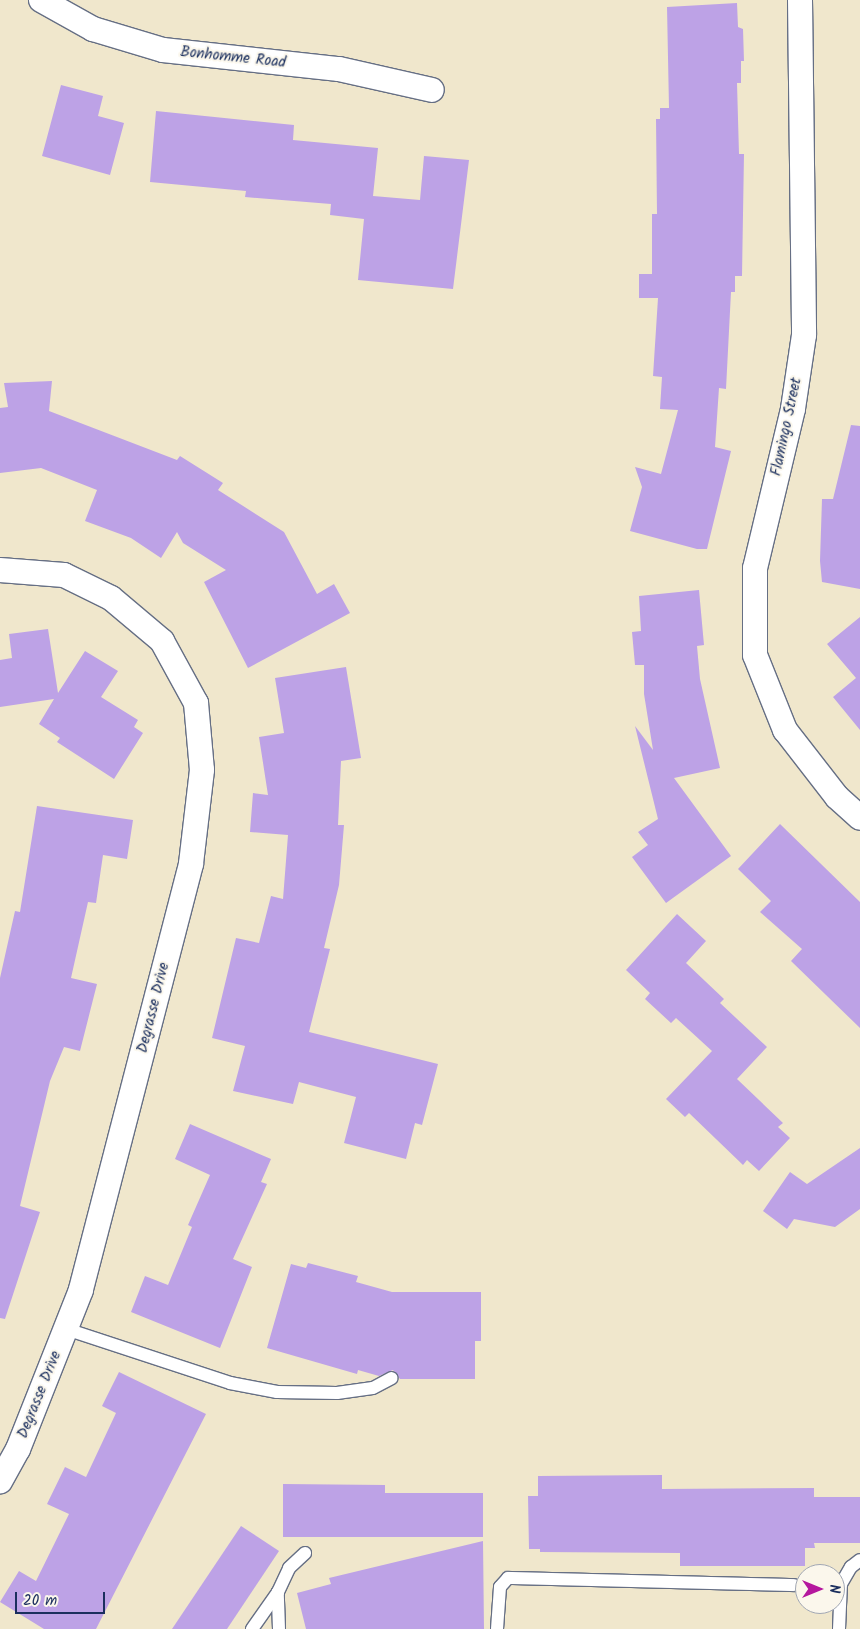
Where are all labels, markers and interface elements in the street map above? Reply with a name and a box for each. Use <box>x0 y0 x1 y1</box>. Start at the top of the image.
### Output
street label: Bonhomme Road <box>179 44 287 72</box>
street label: Flamingo Street <box>768 376 806 478</box>
street label: Degrasse Drive <box>134 961 174 1055</box>
street label: Degrasse Drive <box>14 1349 66 1441</box>
north arrow <box>795 1564 845 1614</box>
scale bar <box>18 1582 108 1614</box>
text: N <box>823 1585 845 1593</box>
text: 20 m <box>23 1589 57 1613</box>

